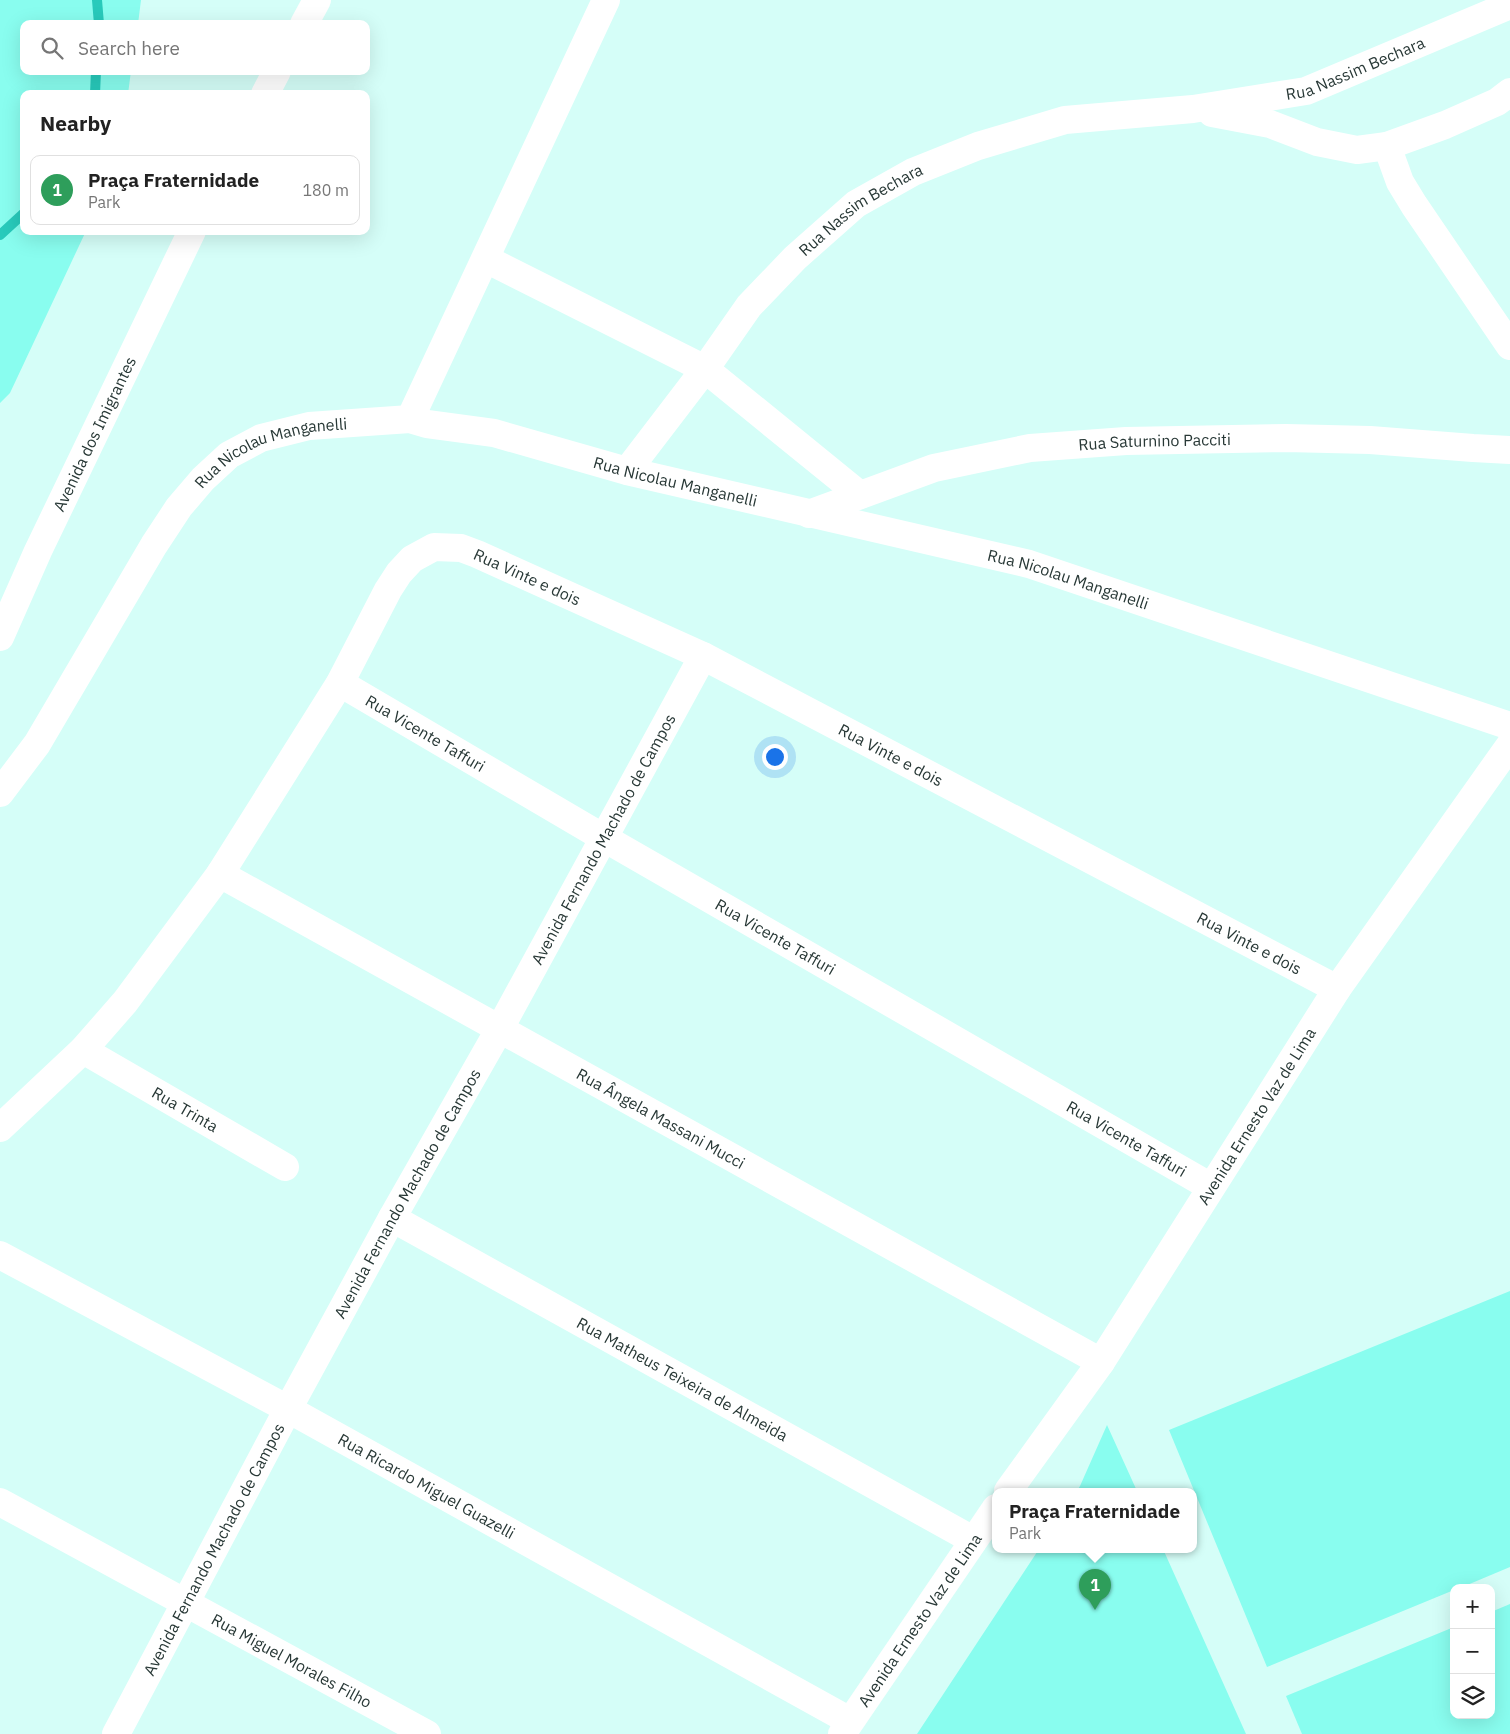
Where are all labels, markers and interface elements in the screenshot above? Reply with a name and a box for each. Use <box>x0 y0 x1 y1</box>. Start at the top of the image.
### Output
search box <box>20 20 370 75</box>
street label: Rua Nassim Bechara <box>1284 32 1428 104</box>
icon: search <box>38 34 66 62</box>
text: Search here <box>78 36 180 60</box>
text: Nearby <box>40 109 111 137</box>
street label: Rua Nassim Bechara <box>795 159 926 260</box>
text: Praça Fraternidade <box>88 168 259 192</box>
text: 1 <box>52 180 62 200</box>
text: 180 m <box>302 180 349 200</box>
text: Park <box>88 192 120 212</box>
street label: Avenida dos Imigrantes <box>49 353 140 515</box>
street label: Rua Nicolau Manganelli <box>190 413 348 492</box>
street label: Rua Saturnino Pacciti <box>1077 429 1231 454</box>
street label: Rua Nicolau Manganelli <box>591 452 759 511</box>
street label: Rua Vinte e dois <box>471 544 584 610</box>
street label: Rua Nicolau Manganelli <box>986 545 1151 614</box>
street label: Rua Vicente Taffuri <box>362 690 489 776</box>
street label: Avenida Fernando Machado de Campos <box>527 710 680 968</box>
street label: Rua Vinte e dois <box>835 719 947 790</box>
your location <box>762 744 788 770</box>
street label: Rua Vicente Taffuri <box>712 894 839 979</box>
street label: Rua Vinte e dois <box>1194 907 1305 979</box>
street label: Avenida Ernesto Vaz de Lima <box>1193 1023 1320 1208</box>
street label: Rua Ângela Massani Mucci <box>573 1064 749 1173</box>
street label: Avenida Fernando Machado de Campos <box>329 1065 485 1322</box>
street label: Rua Trinta <box>148 1082 222 1136</box>
street label: Rua Vicente Taffuri <box>1063 1096 1190 1181</box>
street label: Rua Matheus Teixeira de Almeida <box>573 1312 792 1446</box>
street label: Avenida Fernando Machado de Campos <box>139 1420 289 1679</box>
street label: Rua Ricardo Miguel Guazelli <box>335 1429 518 1543</box>
popup <box>992 1488 1197 1553</box>
text: Praça Fraternidade <box>1009 1499 1180 1523</box>
text: Park <box>1009 1523 1041 1543</box>
street label: Avenida Ernesto Vaz de Lima <box>854 1529 986 1711</box>
pin: 1 <box>1079 1569 1111 1610</box>
map controls <box>1450 1584 1495 1719</box>
button: + <box>1450 1584 1495 1629</box>
street label: Rua Miguel Morales Filho <box>208 1609 375 1712</box>
button: − <box>1450 1629 1495 1674</box>
button: layers <box>1450 1674 1495 1719</box>

